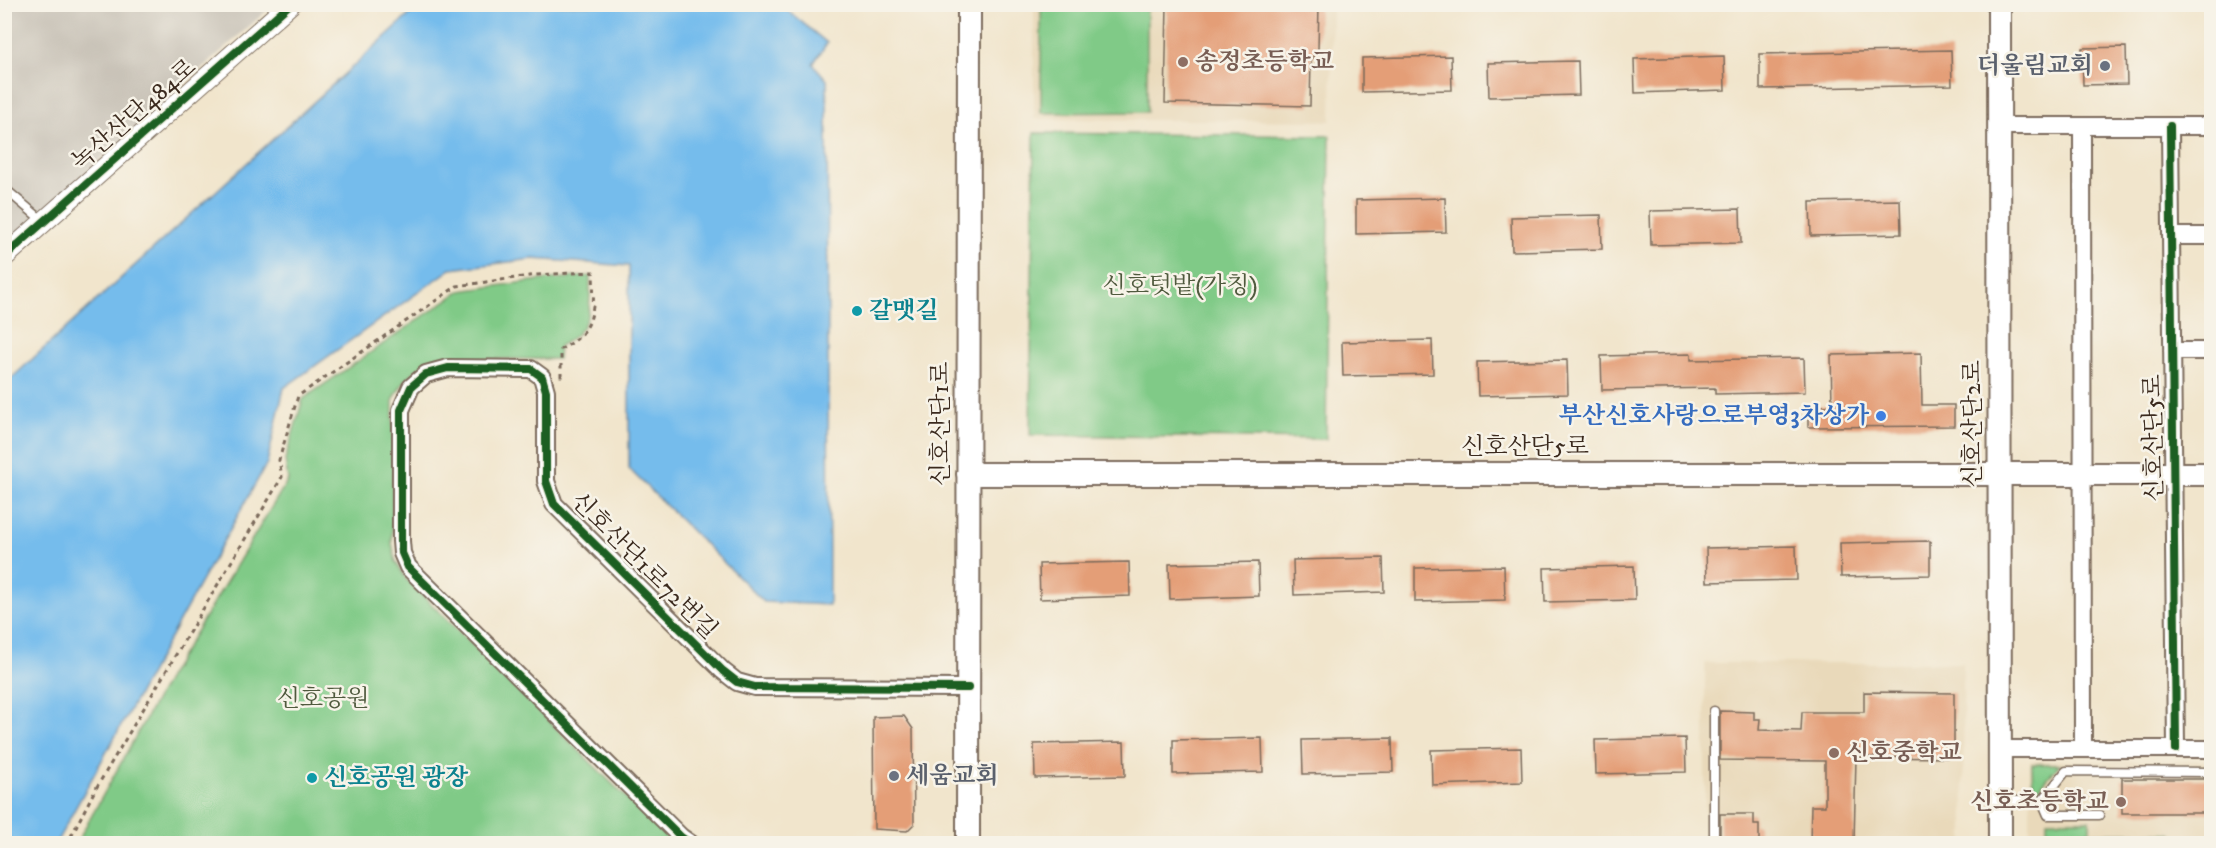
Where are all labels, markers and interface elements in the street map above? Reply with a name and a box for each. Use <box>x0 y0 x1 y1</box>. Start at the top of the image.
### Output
place label: 송정초등학교 <box>1195 47 1334 77</box>
place label: 더울림교회 <box>1977 51 2093 81</box>
street label: 녹산산단484로 <box>65 53 203 177</box>
marker: 송정초등학교 <box>1176 55 1190 69</box>
marker: 더울림교회 <box>2098 59 2112 73</box>
park label: 신호텃밭(가칭) <box>1102 271 1258 301</box>
place label: 갈맷길 <box>869 296 939 326</box>
marker: 갈맷길 <box>850 304 864 318</box>
street label: 신호산단2로 <box>1958 360 1988 488</box>
street label: 신호산단1로 <box>926 362 956 486</box>
street label: 신호산단5로 <box>2138 374 2170 502</box>
place label: 부산신호사랑으로부영3차상가 <box>1559 401 1870 431</box>
marker: 부산신호사랑으로부영3차상가 <box>1874 409 1888 423</box>
street label: 신호산단5로 <box>1461 432 1589 462</box>
street label: 신호산단1로72번길 <box>564 486 724 646</box>
park label: 신호공원 <box>277 684 369 714</box>
place label: 신호중학교 <box>1846 738 1962 768</box>
marker: 신호중학교 <box>1827 746 1841 760</box>
place label: 세움교회 <box>906 761 999 791</box>
place label: 신호공원 광장 <box>324 763 469 793</box>
marker: 세움교회 <box>887 769 901 783</box>
marker: 신호공원 광장 <box>305 771 319 785</box>
place label: 신호초등학교 <box>1970 787 2109 817</box>
marker: 신호초등학교 <box>2114 795 2128 809</box>

